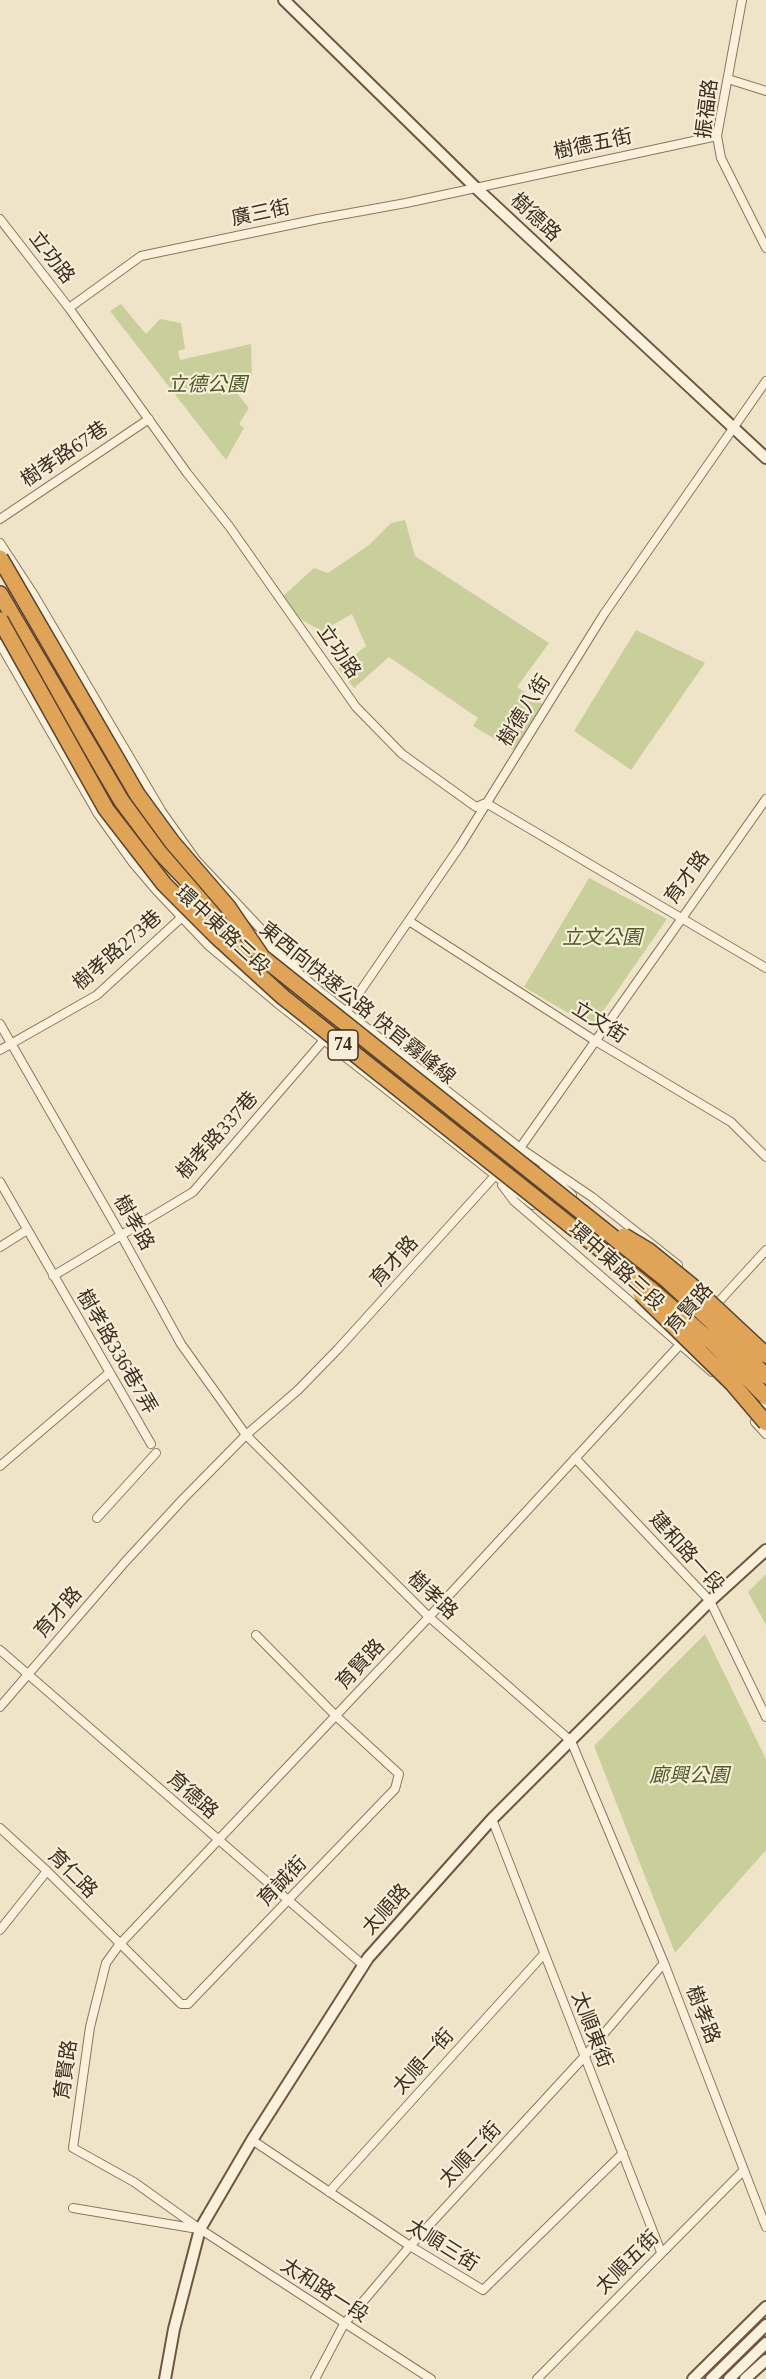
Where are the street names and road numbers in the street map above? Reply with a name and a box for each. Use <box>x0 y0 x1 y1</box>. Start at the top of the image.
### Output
street label: 振福路 <box>692 78 724 140</box>
street label: 樹德五街 <box>551 125 635 165</box>
street label: 樹德路 <box>505 189 565 247</box>
street label: 廣三街 <box>229 196 293 232</box>
street label: 立功路 <box>23 227 79 289</box>
street label: 樹孝路67巷 <box>17 417 113 493</box>
street label: 立功路 <box>311 621 365 683</box>
street label: 樹德八街 <box>494 671 556 751</box>
street label: 育才路 <box>661 847 715 909</box>
street label: 環中東路三段 <box>170 881 274 981</box>
street label: 樹孝路273巷 <box>69 906 167 996</box>
street label: 東西向快速公路 快官霧峰線 <box>254 918 460 1090</box>
street label: 立文街 <box>567 997 631 1049</box>
road number: 74 <box>328 1030 358 1060</box>
street label: 樹孝路337巷 <box>172 1087 264 1185</box>
street label: 樹孝路 <box>108 1191 158 1255</box>
street label: 環中東路三段 <box>563 1218 669 1316</box>
street label: 育才路 <box>366 1232 424 1292</box>
street label: 育賢路 <box>661 1278 719 1340</box>
street label: 樹孝路336巷7弄 <box>71 1285 161 1419</box>
street label: 建和路一段 <box>644 1508 728 1598</box>
street label: 樹孝路 <box>402 1567 462 1625</box>
street label: 育才路 <box>30 1582 88 1644</box>
street label: 育賢路 <box>332 1635 390 1695</box>
street label: 育德路 <box>161 1767 223 1825</box>
street label: 育仁路 <box>42 1844 102 1904</box>
street label: 育誠街 <box>254 1852 312 1912</box>
street label: 太順路 <box>358 1880 416 1940</box>
street label: 樹孝路 <box>680 1983 724 2047</box>
street label: 太順東街 <box>565 1988 617 2072</box>
street label: 太順一街 <box>388 2024 460 2100</box>
street label: 育賢路 <box>51 2039 83 2101</box>
street label: 太順二街 <box>435 2118 507 2192</box>
street label: 太順三街 <box>402 2215 482 2277</box>
street label: 太順五街 <box>591 2226 665 2300</box>
street label: 太和路一段 <box>276 2254 372 2328</box>

